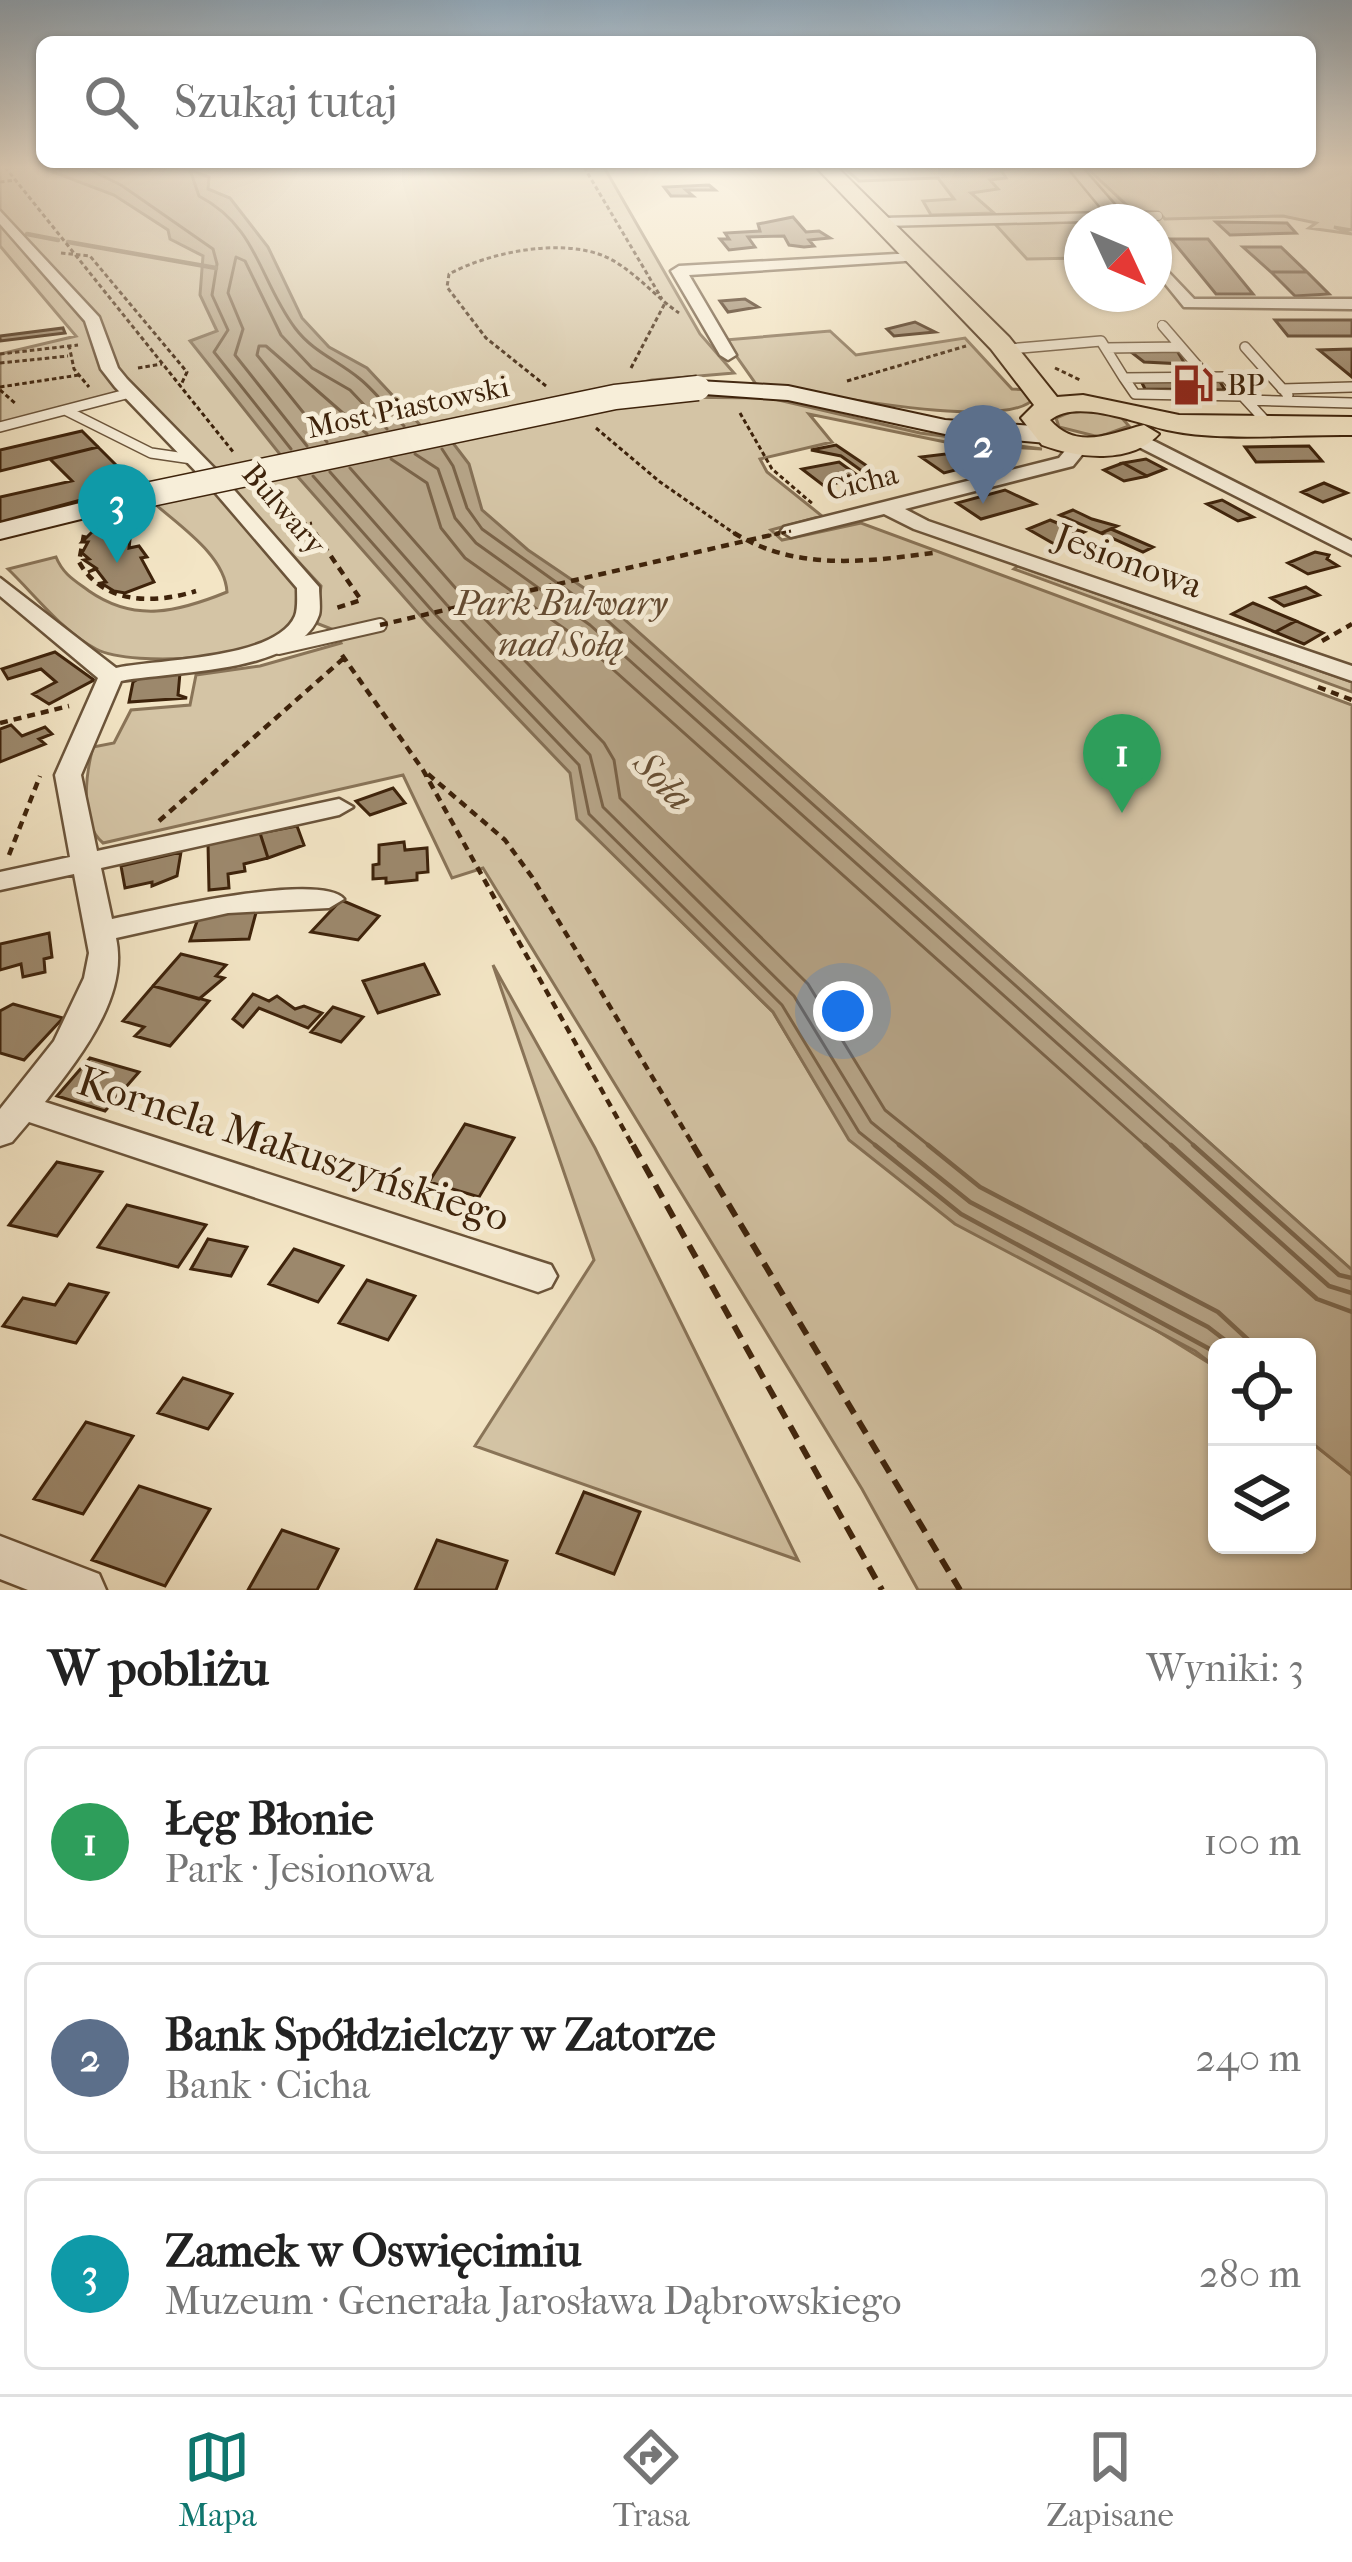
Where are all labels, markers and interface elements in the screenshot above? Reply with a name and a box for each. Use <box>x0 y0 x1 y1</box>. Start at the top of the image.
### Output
search box <box>36 36 1316 168</box>
icon: search <box>78 69 144 135</box>
text: Szukaj tutaj <box>174 76 397 129</box>
north arrow <box>1064 204 1172 312</box>
fuel station icon: BP <box>1170 362 1216 408</box>
place label: BP <box>1227 368 1264 403</box>
street label: Most Piastowski <box>304 369 512 446</box>
pin: 2 <box>944 405 1022 504</box>
street label: Cicha <box>823 456 903 508</box>
street label: Bulwary <box>235 457 333 563</box>
pin: 3 <box>78 464 156 563</box>
street label: Jesionowa <box>1047 514 1208 607</box>
park label: Park Bulwary nad Sołą <box>453 582 668 665</box>
pin: 1 <box>1083 714 1161 813</box>
water label: Soła <box>623 740 703 820</box>
your location <box>813 981 873 1041</box>
street label: Kornela Makuszyńskiego <box>71 1056 516 1242</box>
map controls <box>1208 1338 1316 1554</box>
button: locate <box>1208 1338 1316 1446</box>
button: layers <box>1208 1446 1316 1554</box>
text: W pobliżu <box>48 1638 269 1698</box>
text: Wyniki: 3 <box>1146 1645 1304 1691</box>
text: Łęg Błonie <box>165 1793 374 1846</box>
text: 1 <box>83 1819 97 1865</box>
text: 100 m <box>1203 1819 1301 1865</box>
text: Park · Jesionowa <box>165 1846 433 1892</box>
text: Bank Spółdzielczy w Zatorze <box>165 2009 716 2062</box>
text: 2 <box>80 2035 100 2081</box>
text: 240 m <box>1196 2035 1301 2081</box>
text: Bank · Cicha <box>165 2062 370 2108</box>
text: Zamek w Oswięcimiu <box>165 2225 582 2278</box>
text: 3 <box>82 2251 98 2297</box>
text: 280 m <box>1199 2251 1301 2297</box>
text: Muzeum · Generała Jarosława Dąbrowskiego <box>165 2278 901 2324</box>
tab: Mapa <box>178 2424 257 2535</box>
tab: Trasa <box>613 2424 690 2535</box>
tab: Zapisane <box>1046 2424 1174 2535</box>

